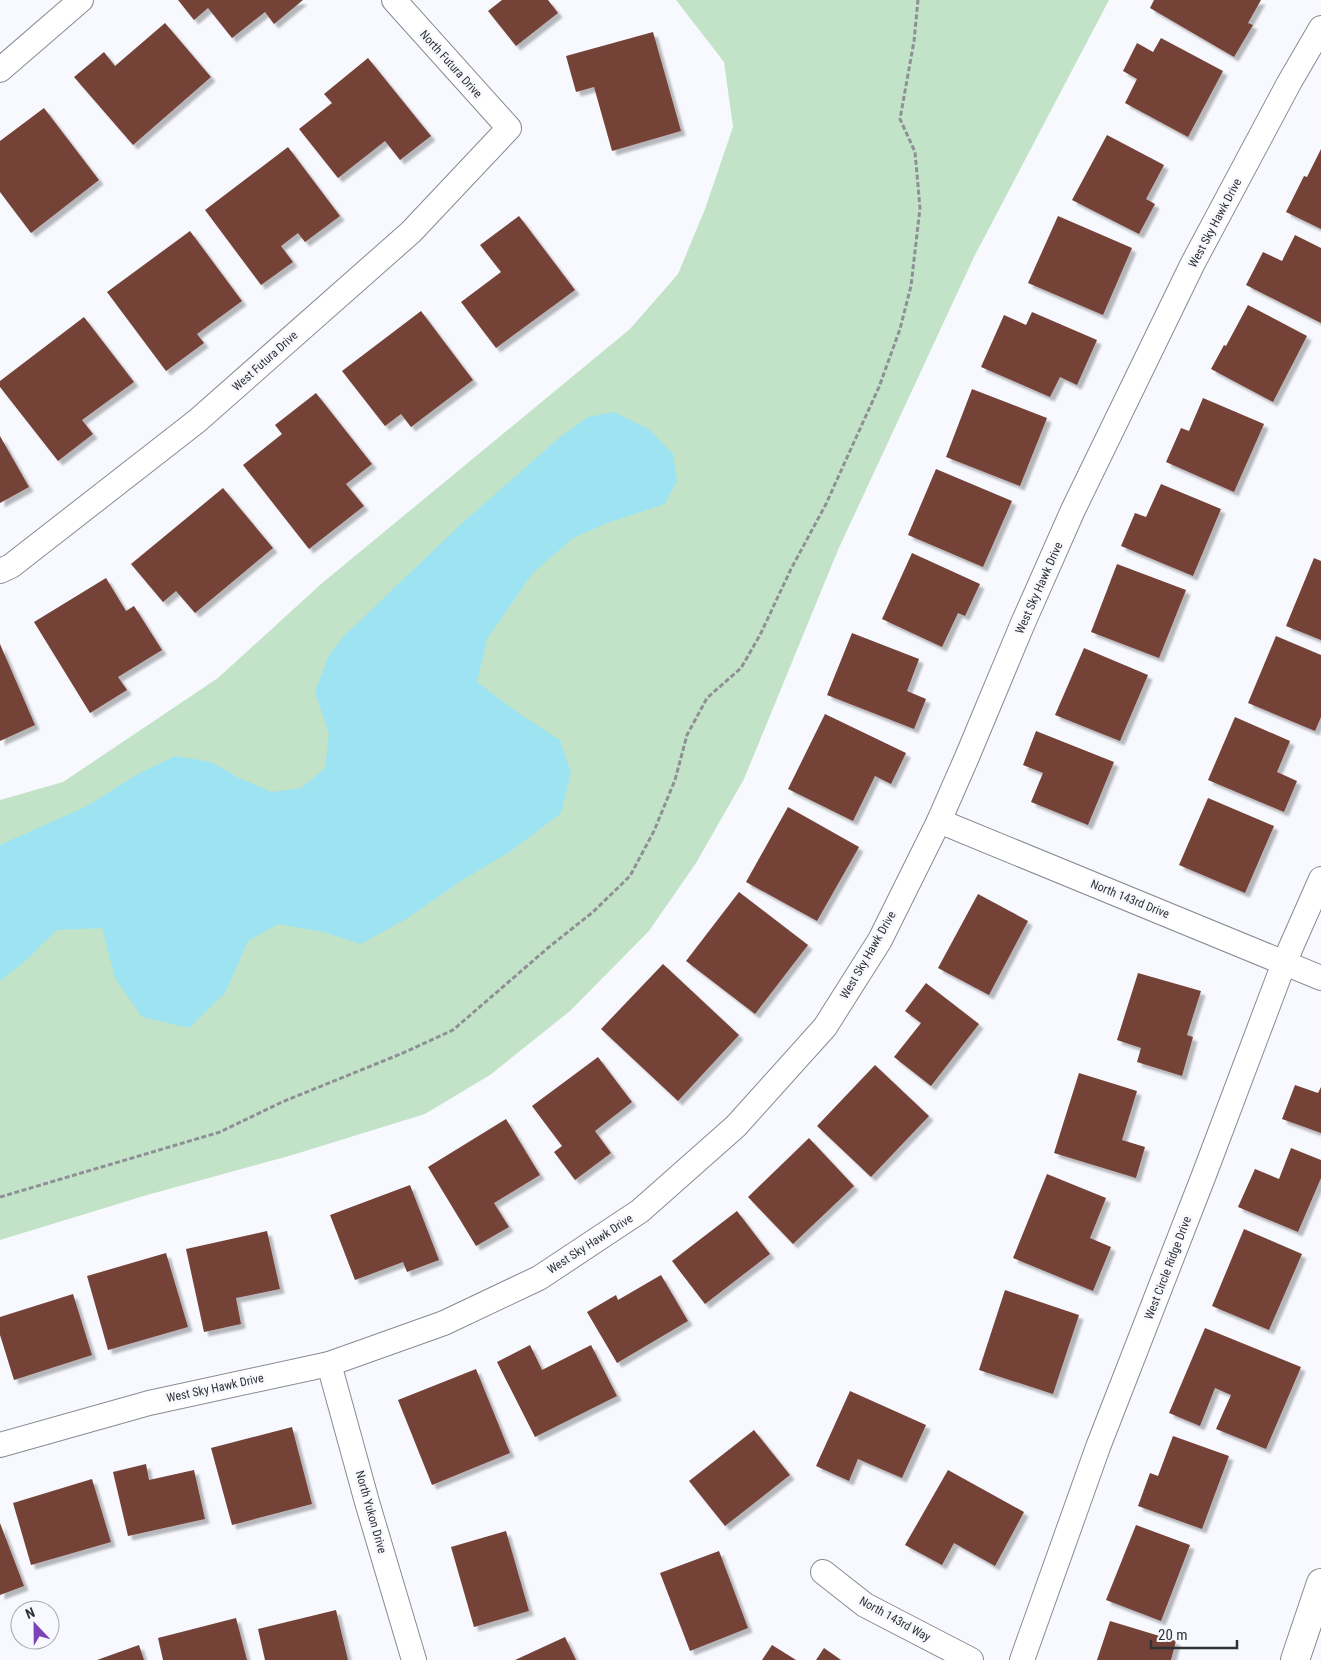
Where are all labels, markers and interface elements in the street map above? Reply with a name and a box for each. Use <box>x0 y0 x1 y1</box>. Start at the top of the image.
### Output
street label: North Futura Drive <box>417 27 485 101</box>
street label: West Sky Hawk Drive <box>1186 176 1245 270</box>
street label: West Futura Drive <box>229 328 301 394</box>
street label: West Sky Hawk Drive <box>1013 540 1066 636</box>
street label: North 143rd Drive <box>1089 877 1172 921</box>
street label: West Sky Hawk Drive <box>837 908 899 1001</box>
street label: West Sky Hawk Drive <box>545 1211 636 1277</box>
street label: West Circle Ridge Drive <box>1142 1214 1194 1322</box>
street label: West Sky Hawk Drive <box>165 1371 265 1405</box>
street label: North Yukon Drive <box>353 1469 390 1555</box>
street label: North 143rd Way <box>857 1594 933 1644</box>
north arrow <box>10 1600 60 1650</box>
text: N <box>23 1604 37 1622</box>
scale bar <box>1151 1618 1237 1650</box>
text: 20 m <box>1158 1626 1188 1644</box>

